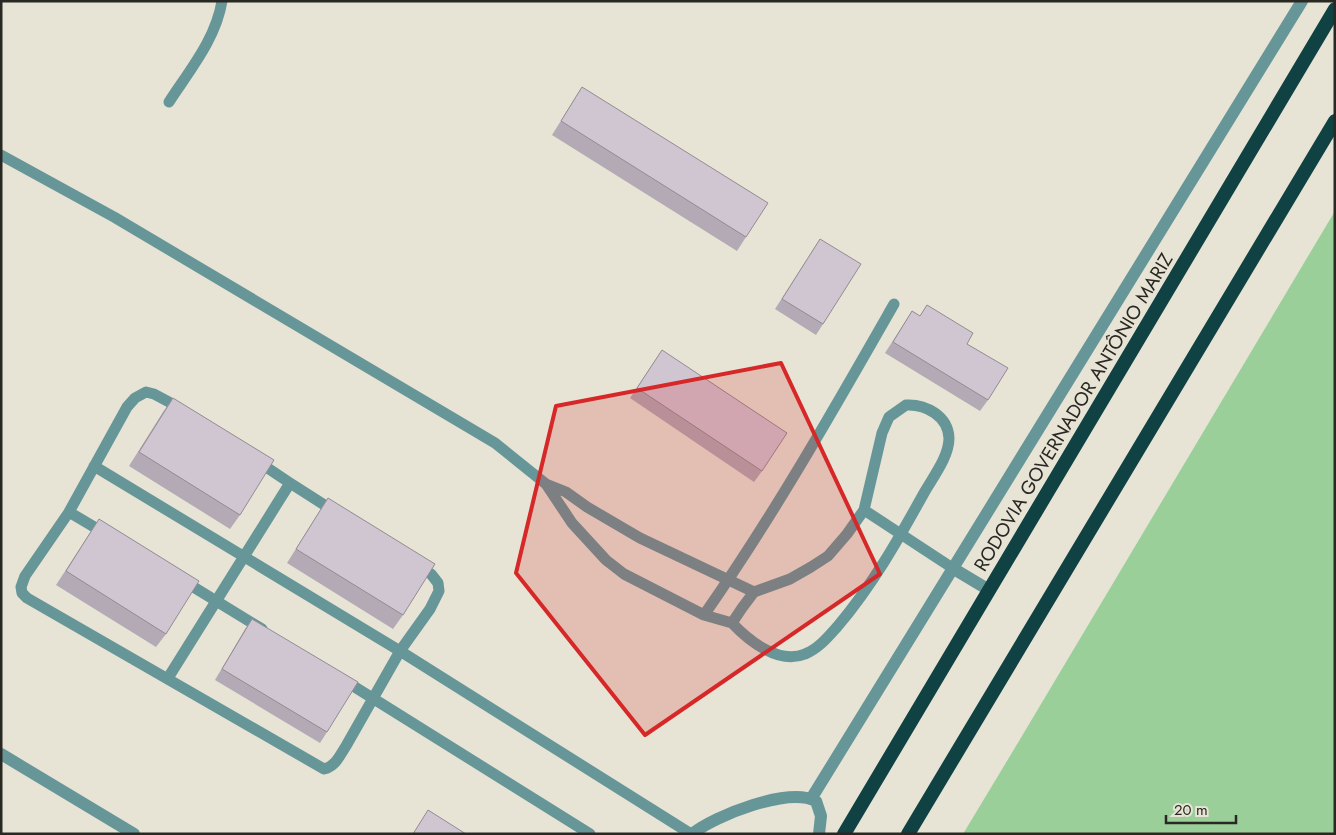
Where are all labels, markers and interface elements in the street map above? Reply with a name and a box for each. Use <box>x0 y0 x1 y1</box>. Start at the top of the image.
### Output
street label: RODOVIA GOVERNADOR ANTÔNIO MARIZ <box>967 248 1179 576</box>
scale bar <box>1166 792 1236 824</box>
text: 20 m <box>1174 799 1208 821</box>

